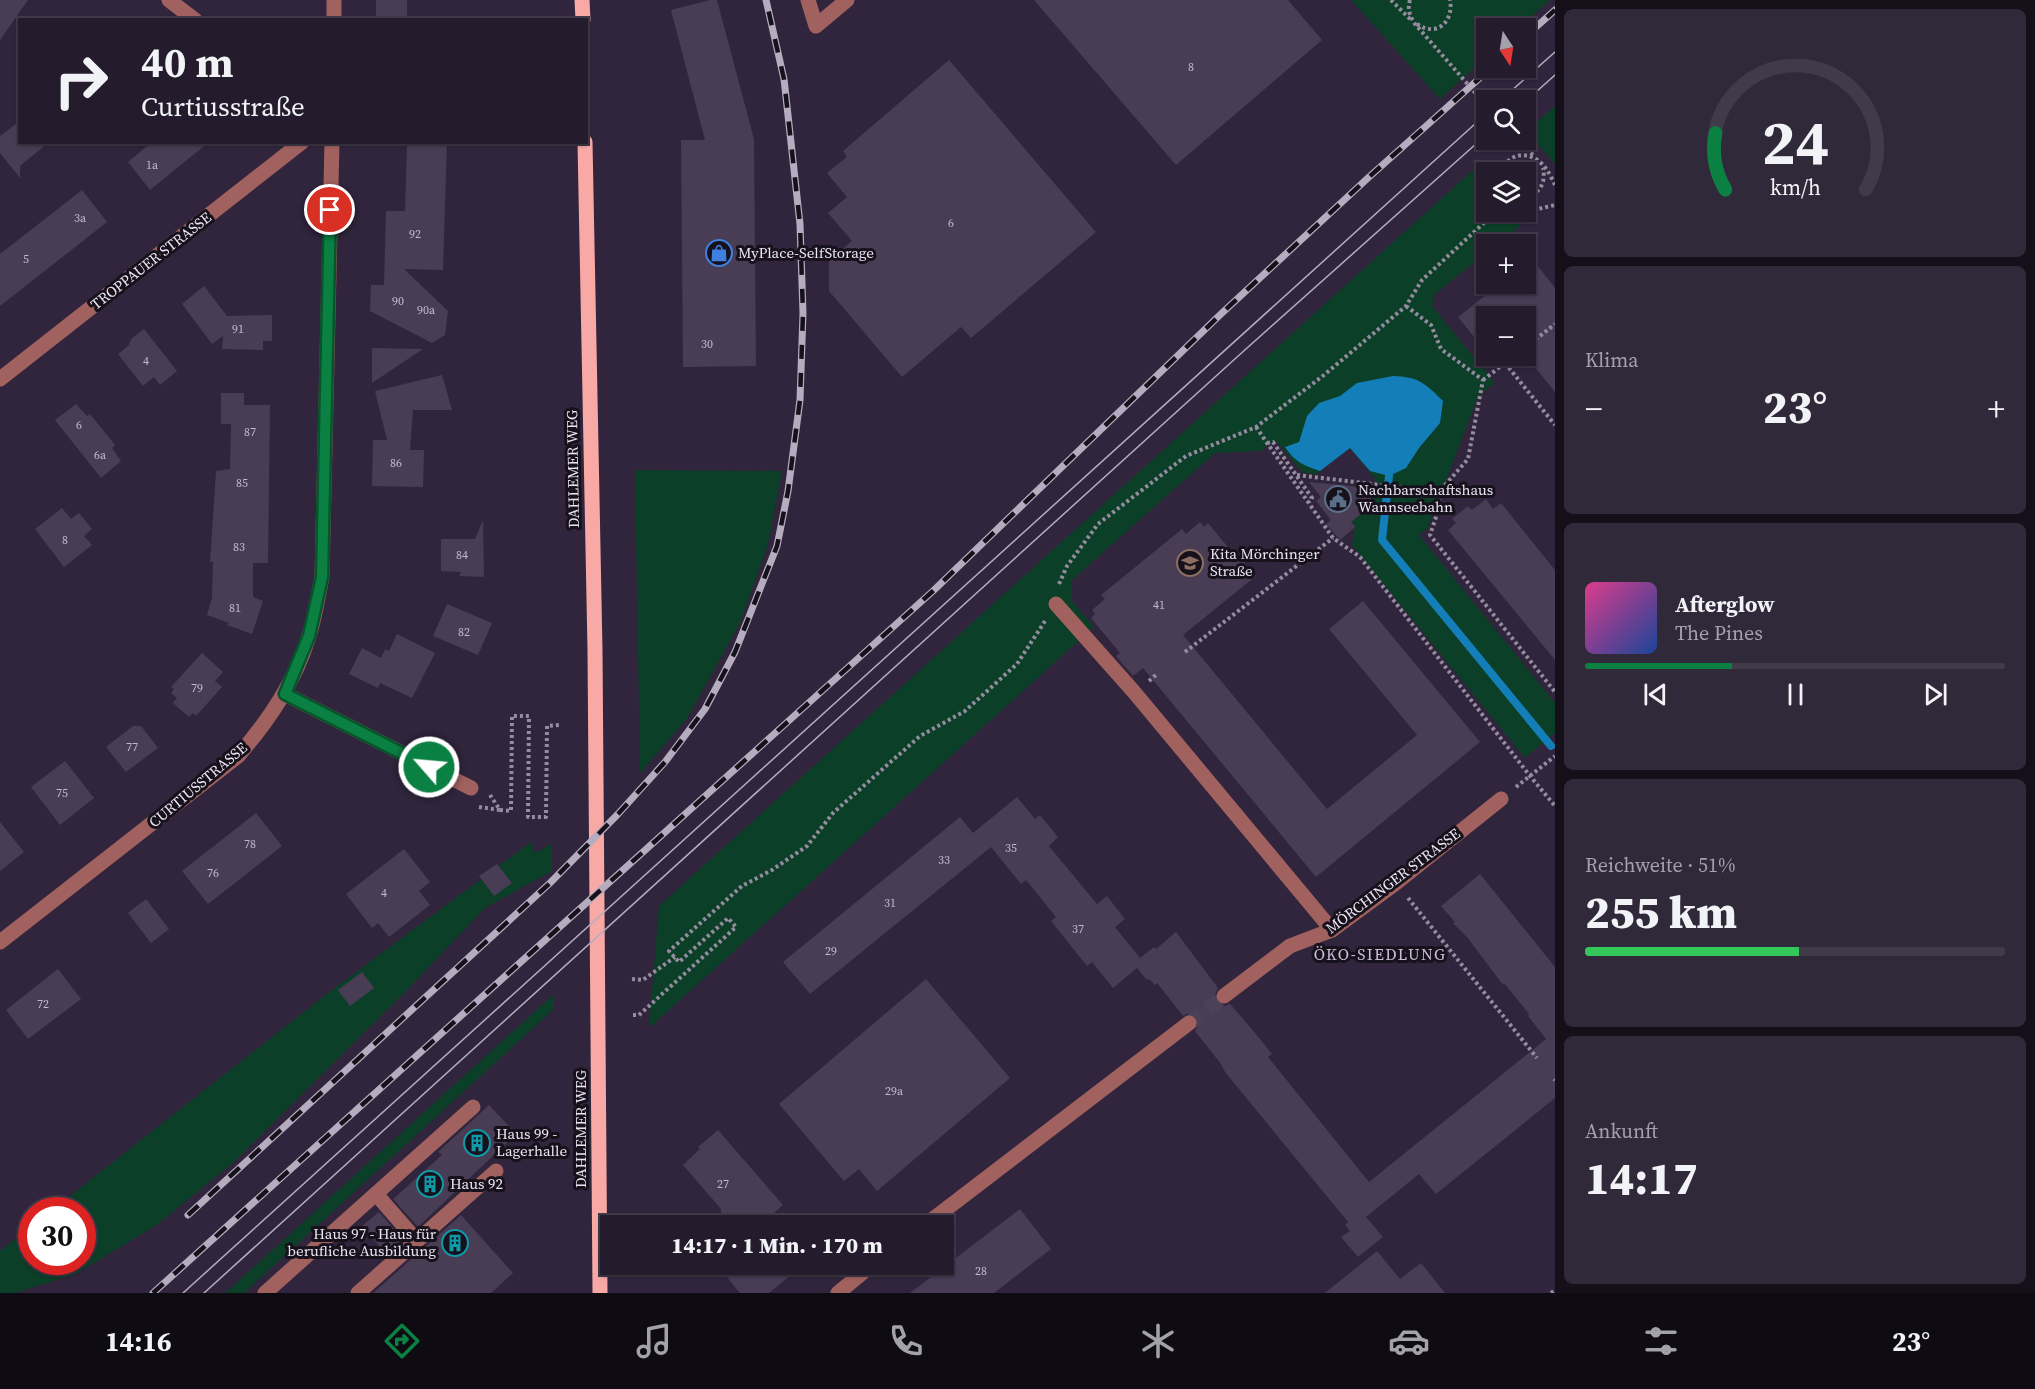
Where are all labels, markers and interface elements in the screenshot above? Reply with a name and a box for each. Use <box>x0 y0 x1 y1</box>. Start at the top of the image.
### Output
north arrow <box>1476 18 1536 78</box>
map controls <box>1476 18 1536 366</box>
text: 40 m <box>141 33 234 91</box>
icon: right <box>42 42 120 120</box>
house number: 8 <box>1188 59 1194 75</box>
text: Curtiusstraße <box>141 88 305 125</box>
button: search <box>1476 90 1536 150</box>
text: 24 <box>1761 99 1829 185</box>
house number: 1a <box>146 157 159 173</box>
button: layers <box>1476 162 1536 222</box>
text: km/h <box>1769 173 1821 202</box>
pin <box>304 184 355 235</box>
icon: arrive <box>313 193 346 226</box>
street label: TROPPAUER STRASSE <box>86 207 215 314</box>
house number: 3a <box>74 210 87 226</box>
house number: 6 <box>948 215 954 231</box>
house number: 92 <box>409 226 421 242</box>
button: + <box>1476 234 1536 294</box>
shop icon: MyPlace-SelfStorage <box>704 238 734 268</box>
place label: MyPlace-SelfStorage <box>738 242 874 263</box>
house number: 5 <box>23 251 29 267</box>
house number: 90 <box>392 293 404 309</box>
house number: 90a <box>417 302 436 318</box>
button: − <box>1476 306 1536 366</box>
house number: 91 <box>232 321 244 337</box>
house number: 30 <box>701 336 713 352</box>
text: Klima <box>1585 346 1638 374</box>
house number: 4 <box>143 353 149 369</box>
text: 23° <box>1763 376 1827 438</box>
text: − <box>1585 386 1603 431</box>
text: + <box>1987 386 2005 431</box>
street label: DAHLEMER WEG <box>561 410 584 528</box>
house number: 6 <box>76 417 82 433</box>
house number: 87 <box>244 424 256 440</box>
house number: 6a <box>94 447 107 463</box>
house number: 86 <box>390 455 402 471</box>
house number: 85 <box>236 475 248 491</box>
place label: Nachbarschaftshaus Wannseebahn <box>1358 479 1493 517</box>
public building icon: Nachbarschaftshaus Wannseebahn <box>1323 484 1353 514</box>
house number: 8 <box>62 532 68 548</box>
house number: 83 <box>233 539 245 555</box>
place label: Kita Mörchinger Straße <box>1210 543 1320 581</box>
house number: 84 <box>456 547 468 563</box>
school or university icon: Kita Mörchinger Straße <box>1175 548 1205 578</box>
text: Afterglow <box>1675 589 1775 619</box>
house number: 41 <box>1153 597 1165 613</box>
house number: 81 <box>229 600 241 616</box>
text: The Pines <box>1675 619 1763 647</box>
house number: 82 <box>458 624 470 640</box>
icon: previous <box>1639 678 1672 711</box>
icon: pause <box>1779 678 1812 711</box>
icon: next <box>1919 678 1952 711</box>
house number: 79 <box>191 680 203 696</box>
position arrow <box>397 735 461 799</box>
street label: CURTIUSSTRASSE <box>144 737 251 832</box>
house number: 77 <box>126 739 138 755</box>
house number: 75 <box>56 785 68 801</box>
street label: MÖRCHINGER STRASSE <box>1321 823 1464 938</box>
house number: 78 <box>244 836 256 852</box>
house number: 35 <box>1005 840 1017 856</box>
text: Reichweite · 51% <box>1585 851 1736 879</box>
house number: 33 <box>938 852 950 868</box>
house number: 76 <box>207 865 219 881</box>
text: 255 km <box>1585 881 1737 943</box>
house number: 4 <box>381 885 387 901</box>
house number: 31 <box>884 895 896 911</box>
house number: 37 <box>1072 921 1084 937</box>
house number: 29 <box>825 943 837 959</box>
district label: ÖKO-SIEDLUNG <box>1314 943 1446 965</box>
house number: 72 <box>37 996 49 1012</box>
street label: DAHLEMER WEG <box>570 1070 591 1188</box>
house number: 29a <box>885 1083 904 1099</box>
text: Ankunft <box>1585 1117 1658 1145</box>
place label: Haus 99 - Lagerhalle <box>496 1123 567 1161</box>
building icon: Haus 99 - Lagerhalle <box>462 1128 492 1158</box>
text: 14:17 <box>1585 1147 1698 1209</box>
building icon: Haus 92 <box>415 1169 445 1199</box>
place label: Haus 92 <box>450 1173 503 1194</box>
house number: 27 <box>717 1176 729 1192</box>
speed limit sign: 30 <box>18 1197 96 1275</box>
place label: Haus 97 - Haus für berufliche Ausbildung <box>287 1223 437 1261</box>
building icon: Haus 97 - Haus für berufliche Ausbildung <box>440 1228 470 1258</box>
text: 14:17 · 1 Min. · 170 m <box>671 1230 883 1260</box>
house number: 28 <box>975 1263 987 1279</box>
icon: directions <box>381 1320 423 1362</box>
icon: music <box>633 1320 675 1362</box>
icon: phone <box>885 1320 927 1362</box>
icon: climate <box>1137 1320 1179 1362</box>
icon: car <box>1388 1320 1430 1362</box>
icon: filters <box>1640 1320 1682 1362</box>
text: 14:16 <box>105 1323 172 1360</box>
text: 23° <box>1892 1323 1930 1360</box>

